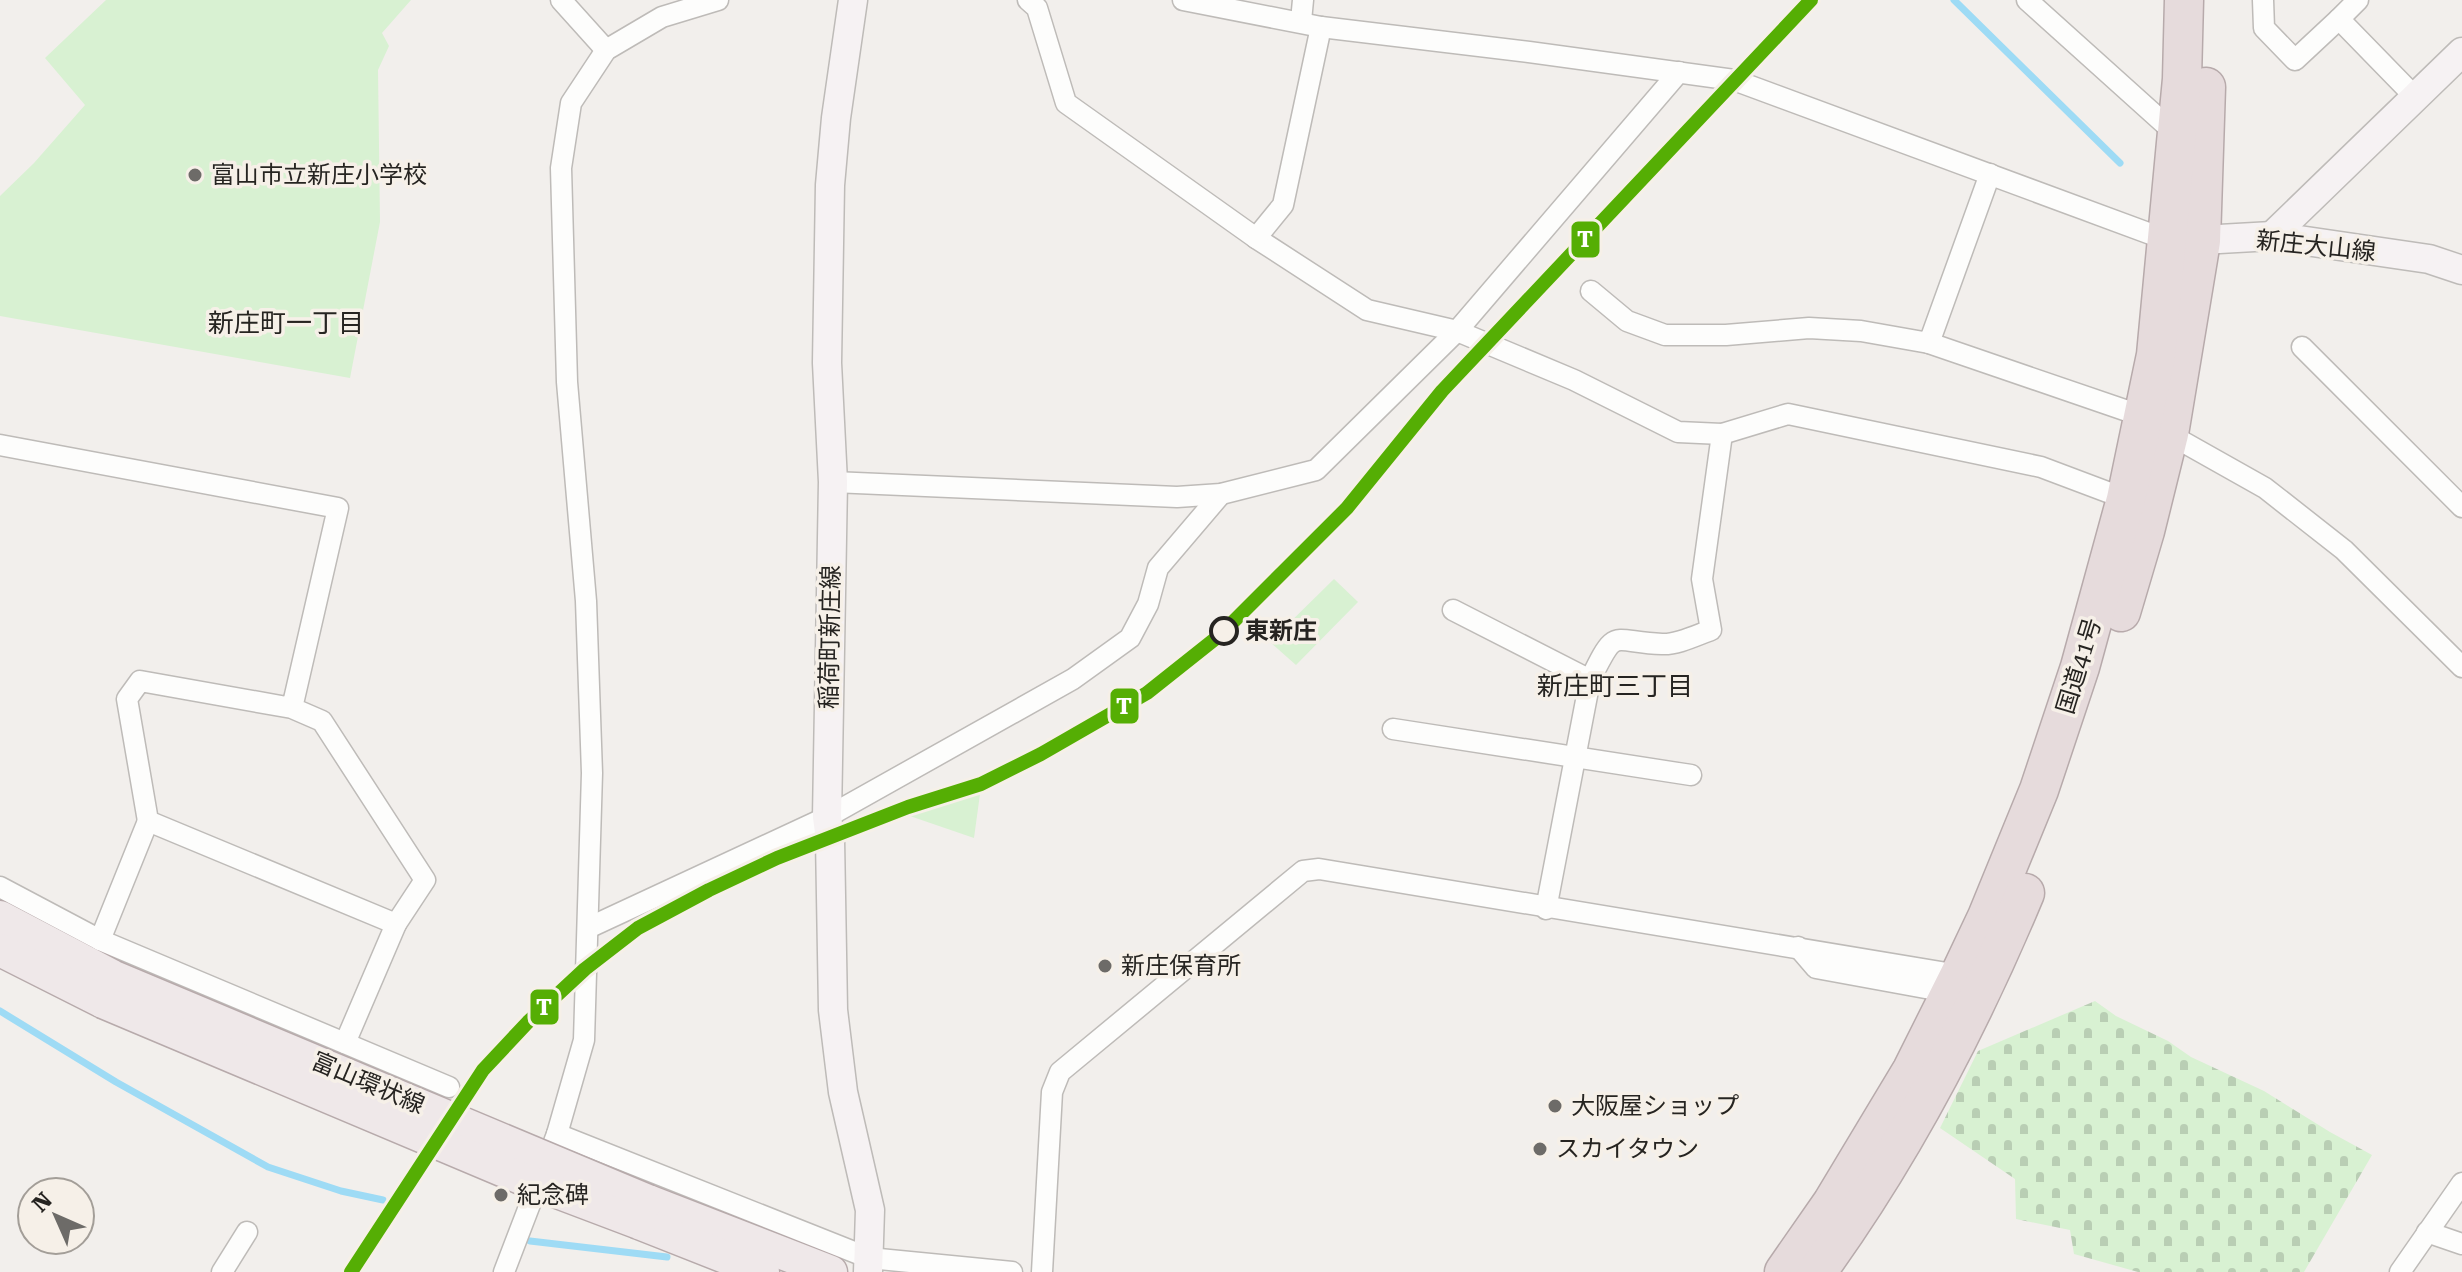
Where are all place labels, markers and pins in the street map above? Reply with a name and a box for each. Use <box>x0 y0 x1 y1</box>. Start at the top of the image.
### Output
place label: 富山市立新庄小学校 <box>211 161 427 189</box>
marker: 富山市立新庄小学校 <box>186 166 204 184</box>
marker: 東新庄 <box>1210 617 1238 645</box>
place label: 東新庄 <box>1245 617 1317 645</box>
place label: 新庄保育所 <box>1121 952 1241 980</box>
marker: 新庄保育所 <box>1096 957 1114 975</box>
place label: 大阪屋ショップ <box>1571 1092 1739 1120</box>
marker: 大阪屋ショップ <box>1546 1097 1564 1115</box>
place label: スカイタウン <box>1556 1135 1699 1163</box>
marker: スカイタウン <box>1531 1140 1549 1158</box>
place label: 紀念碑 <box>517 1181 589 1209</box>
marker: 紀念碑 <box>492 1186 510 1204</box>

